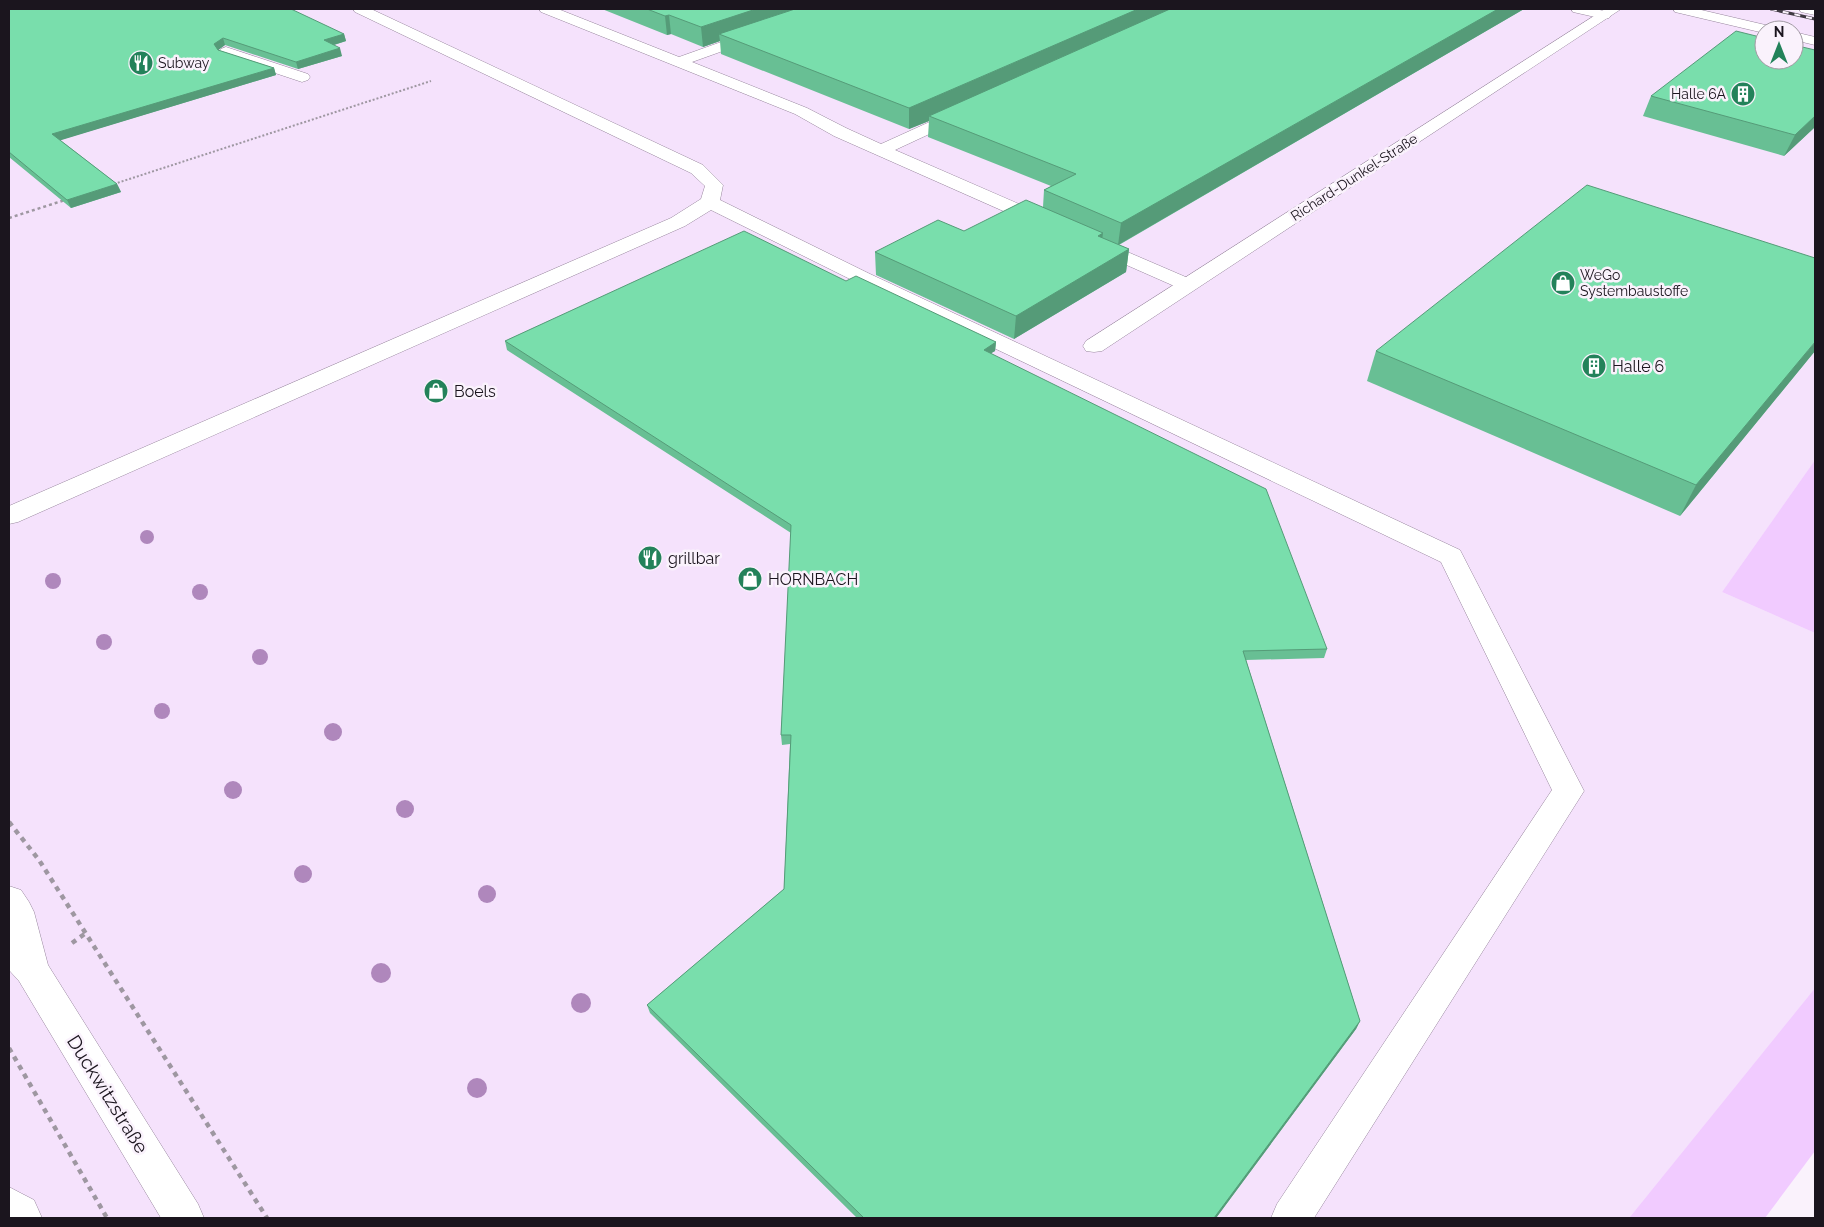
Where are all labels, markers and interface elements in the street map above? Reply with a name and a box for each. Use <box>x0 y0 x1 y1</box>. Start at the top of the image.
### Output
north arrow <box>1754 20 1804 70</box>
text: N <box>1774 24 1784 40</box>
restaurant icon: Subway <box>128 50 154 76</box>
place label: Subway <box>158 55 210 71</box>
building icon: Halle 6A <box>1730 81 1756 107</box>
place label: Halle 6A <box>1671 86 1727 102</box>
street label: Richard-Dunkel-Straße <box>1288 130 1420 224</box>
place label: WeGo Systembaustoffe <box>1580 267 1688 299</box>
shop icon: WeGo Systembaustoffe <box>1550 270 1576 296</box>
building icon: Halle 6 <box>1581 353 1607 379</box>
place label: Halle 6 <box>1612 357 1664 376</box>
shop icon: Boels <box>423 378 449 404</box>
place label: Boels <box>454 382 496 401</box>
restaurant icon: grillbar <box>637 545 663 571</box>
place label: grillbar <box>668 549 720 568</box>
shop icon: HORNBACH <box>737 566 763 592</box>
place label: HORNBACH <box>768 570 858 589</box>
street label: Duckwitzstraße <box>63 1031 153 1157</box>

